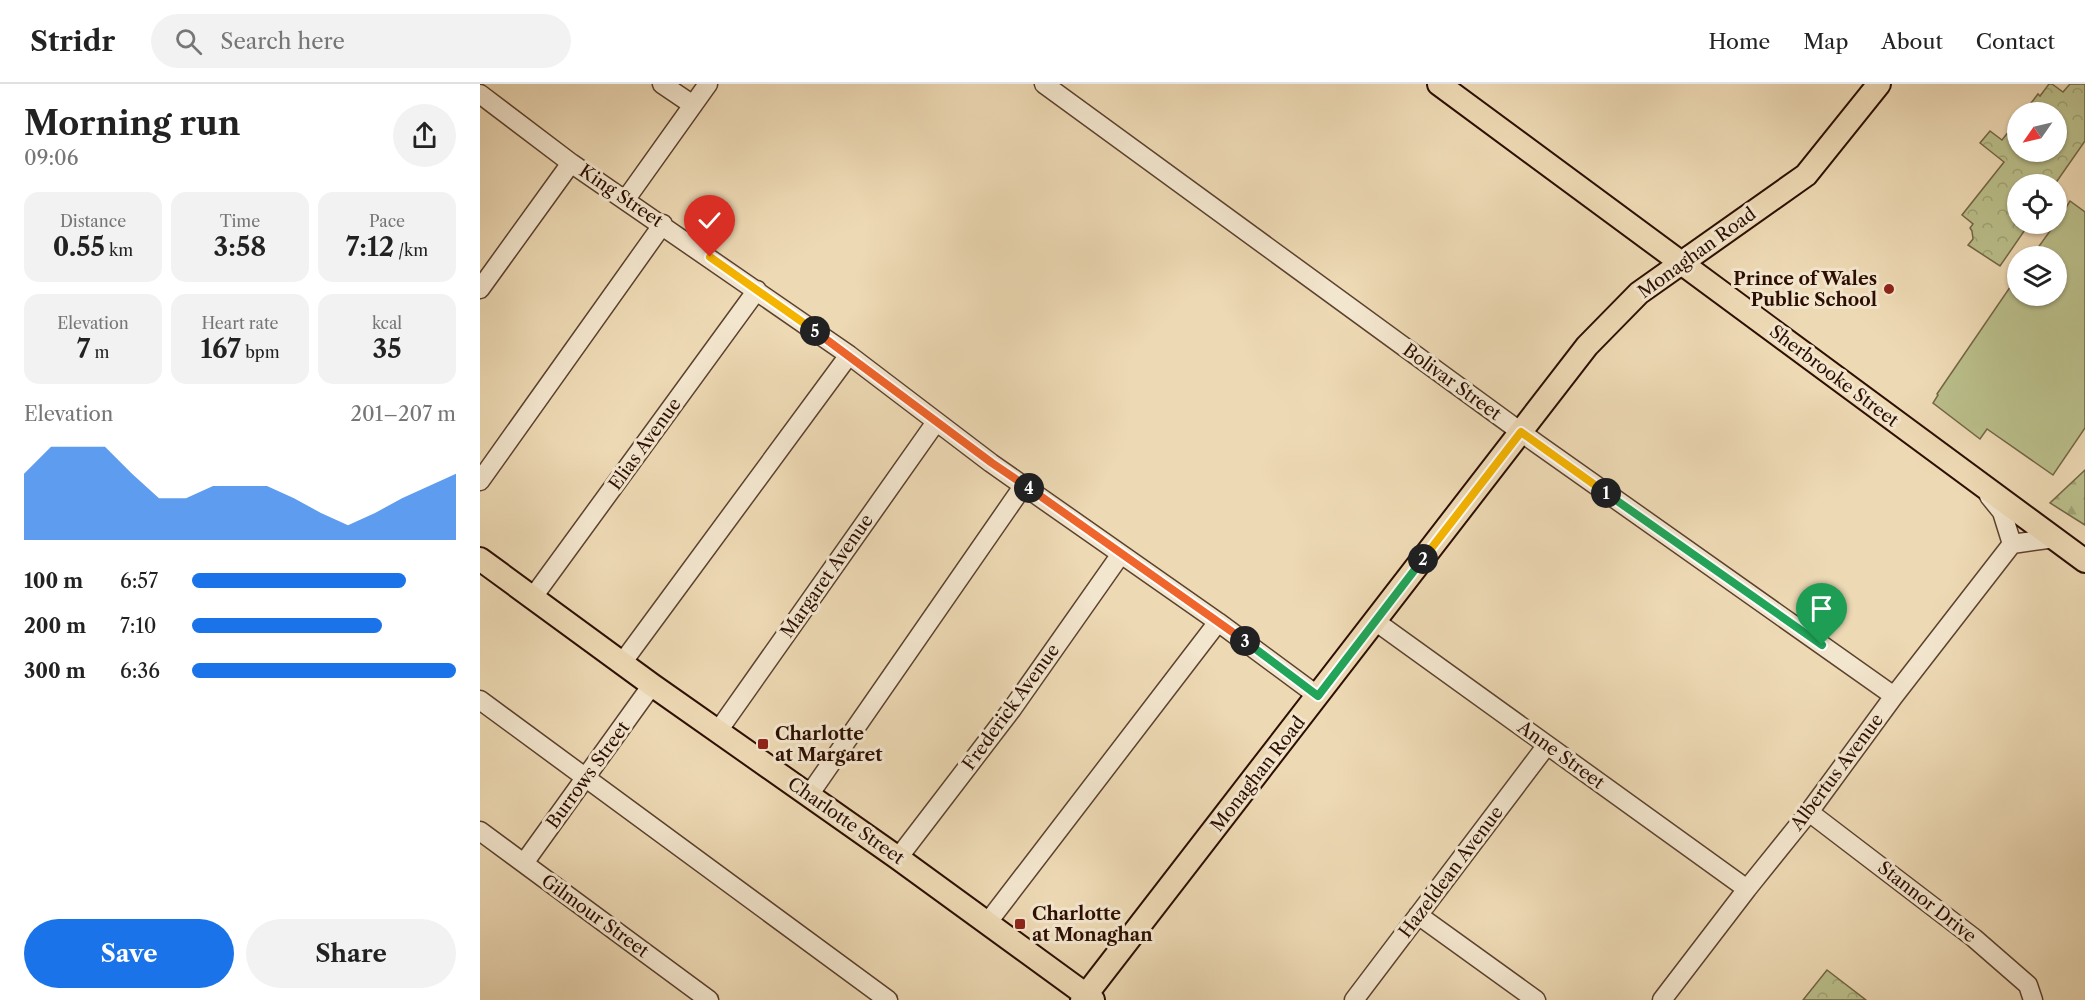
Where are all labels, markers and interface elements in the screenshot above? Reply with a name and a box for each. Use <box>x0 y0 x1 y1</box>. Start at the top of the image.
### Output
search box <box>151 14 571 68</box>
text: Stridr <box>30 24 115 58</box>
icon: search <box>172 25 205 58</box>
text: Search here <box>220 28 345 55</box>
text: Home <box>1709 29 1770 54</box>
text: Map <box>1803 29 1848 54</box>
text: About <box>1881 29 1943 54</box>
text: Contact <box>1976 29 2055 54</box>
north arrow <box>2007 102 2067 162</box>
map controls <box>2007 102 2067 306</box>
text: Morning run <box>24 103 240 144</box>
button: share <box>393 104 456 167</box>
text: 09:06 <box>24 146 78 170</box>
street label: King Street <box>575 160 667 232</box>
button: locate <box>2007 174 2067 234</box>
pin <box>684 195 735 257</box>
street label: Monaghan Road <box>1634 203 1760 303</box>
icon: check <box>693 204 726 237</box>
text: Distance <box>60 211 126 231</box>
text: Time <box>220 211 260 231</box>
text: Pace <box>369 211 405 231</box>
text: 0.55 <box>53 231 105 263</box>
text: 3:58 <box>214 231 266 263</box>
text: 7:12 <box>346 231 394 263</box>
text: km <box>105 240 133 260</box>
text: /km <box>394 240 428 260</box>
button: layers <box>2007 246 2067 306</box>
place label: Prince of Wales Public School <box>1733 268 1877 311</box>
marker: Prince of Wales Public School <box>1882 282 1896 296</box>
text: Elevation <box>57 313 129 333</box>
text: Heart rate <box>201 313 279 333</box>
text: kcal <box>372 313 402 333</box>
pin: 5 <box>800 316 830 346</box>
street label: Sherbrooke Street <box>1765 320 1903 432</box>
text: 5 <box>811 321 819 341</box>
text: 7 <box>77 333 90 365</box>
text: 167 <box>200 333 241 365</box>
text: 35 <box>372 333 402 365</box>
street label: Bolivar Street <box>1399 339 1506 425</box>
text: m <box>90 342 109 362</box>
text: bpm <box>241 342 280 362</box>
street label: Elias Avenue <box>604 394 686 494</box>
text: Elevation <box>24 402 113 426</box>
text: 201–207 m <box>351 402 456 426</box>
pin: 4 <box>1014 473 1044 503</box>
text: 4 <box>1024 478 1034 498</box>
pin: 1 <box>1591 478 1621 508</box>
text: 1 <box>1602 483 1610 503</box>
street label: Margaret Avenue <box>776 510 878 642</box>
pin: 2 <box>1408 544 1438 574</box>
text: 2 <box>1418 549 1428 569</box>
text: 100 m <box>24 569 83 593</box>
text: 6:57 <box>120 569 158 593</box>
pin <box>1796 583 1847 645</box>
icon: arrive <box>1805 592 1838 625</box>
text: 200 m <box>24 614 86 638</box>
text: 7:10 <box>120 614 157 638</box>
pin: 3 <box>1230 626 1260 656</box>
text: 3 <box>1240 631 1250 651</box>
street label: Frederick Avenue <box>958 640 1064 774</box>
text: 300 m <box>24 659 86 683</box>
text: 6:36 <box>120 659 160 683</box>
street label: Albertus Avenue <box>1785 709 1888 836</box>
street label: Monaghan Road <box>1206 712 1310 836</box>
street label: Anne Street <box>1513 716 1609 794</box>
street label: Burrows Street <box>542 717 635 833</box>
place label: Charlotte at Margaret <box>775 723 883 766</box>
marker: Charlotte at Margaret <box>756 737 770 751</box>
street label: Charlotte Street <box>783 773 909 870</box>
street label: Hazeldean Avenue <box>1394 802 1508 942</box>
street label: Stannor Drive <box>1873 857 1981 947</box>
street label: Gilmour Street <box>537 870 653 963</box>
place label: Charlotte at Monaghan <box>1032 903 1153 946</box>
marker: Charlotte at Monaghan <box>1013 917 1027 931</box>
button: Save <box>24 919 234 988</box>
button: Share <box>246 919 456 988</box>

